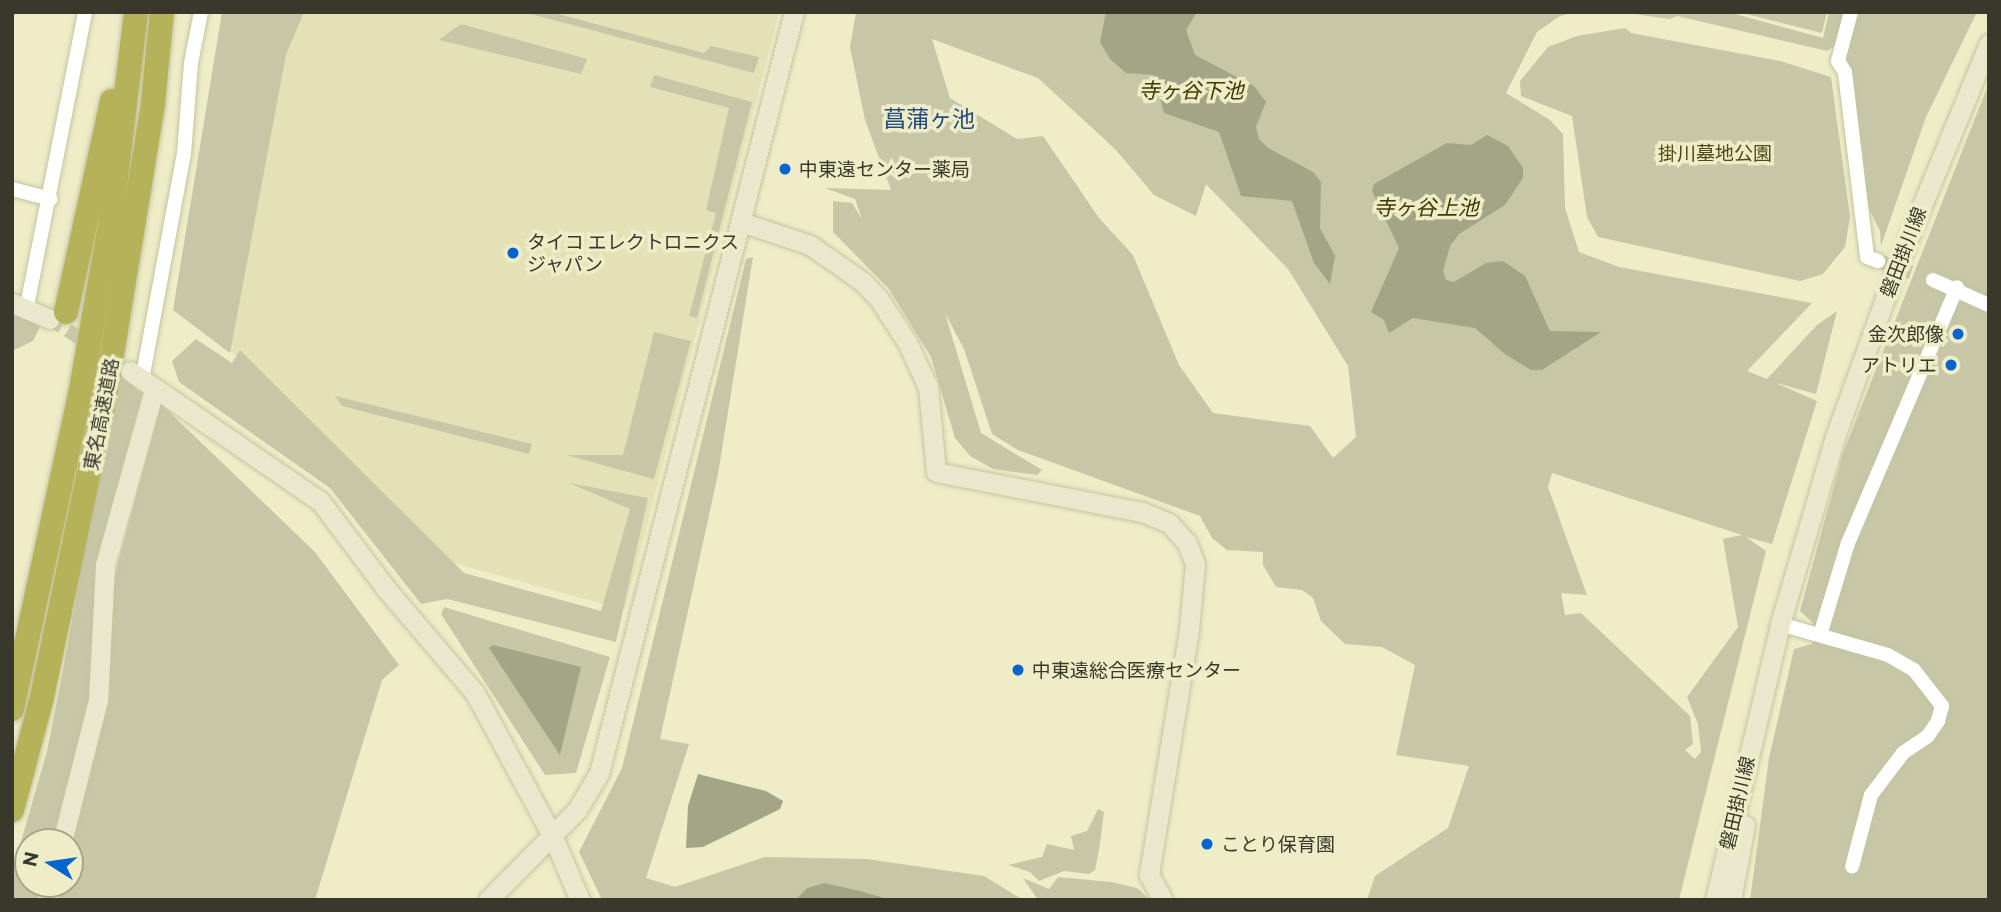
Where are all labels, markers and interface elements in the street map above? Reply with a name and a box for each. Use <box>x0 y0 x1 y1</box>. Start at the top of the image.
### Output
water label: 寺ヶ谷下池 <box>1139 77 1243 103</box>
district label: 菖蒲ヶ池 <box>883 104 975 132</box>
park label: 掛川墓地公園 <box>1658 142 1772 164</box>
place label: 中東遠センター薬局 <box>799 158 970 180</box>
marker: 中東遠センター薬局 <box>777 161 793 177</box>
water label: 寺ヶ谷上池 <box>1374 194 1478 220</box>
street label: 磐田掛川線 <box>1875 204 1931 300</box>
place label: タイコ エレクトロニクス ジャパン <box>527 231 740 275</box>
marker: タイコ エレクトロニクス ジャパン <box>505 245 521 261</box>
place label: 金次郎像 <box>1868 323 1944 345</box>
marker: 金次郎像 <box>1950 326 1966 342</box>
place label: アトリエ <box>1861 354 1937 376</box>
street label: 東名高速道路 <box>79 356 123 472</box>
marker: アトリエ <box>1943 357 1959 373</box>
place label: 中東遠総合医療センター <box>1032 659 1241 681</box>
marker: 中東遠総合医療センター <box>1010 662 1026 678</box>
street label: 磐田掛川線 <box>1715 754 1759 852</box>
north arrow <box>14 828 84 898</box>
place label: ことり保育園 <box>1221 833 1335 855</box>
marker: ことり保育園 <box>1199 836 1215 852</box>
text: N <box>17 850 43 868</box>

